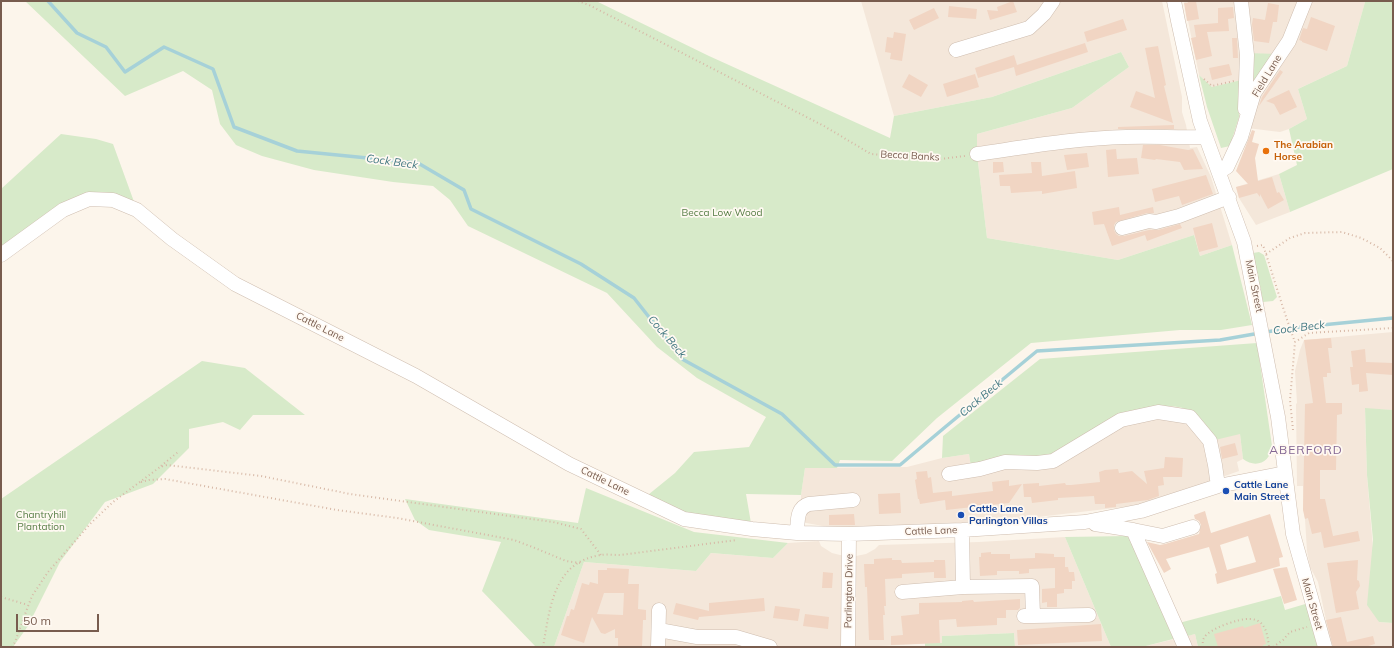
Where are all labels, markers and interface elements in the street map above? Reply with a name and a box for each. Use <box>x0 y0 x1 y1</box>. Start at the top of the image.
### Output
street label: Field Lane <box>1250 53 1284 99</box>
place label: The Arabian Horse <box>1274 139 1333 162</box>
marker: The Arabian Horse <box>1261 146 1271 156</box>
street label: Becca Banks <box>880 148 940 164</box>
water label: Cock Beck <box>365 152 419 172</box>
park label: Becca Low Wood <box>682 207 762 219</box>
street label: Main Street <box>1243 259 1265 313</box>
street label: Cattle Lane <box>294 310 346 344</box>
water label: Cock Beck <box>645 313 689 361</box>
water label: Cock Beck <box>1272 318 1326 338</box>
water label: Cock Beck <box>957 376 1005 420</box>
district label: ABERFORD <box>1269 443 1343 457</box>
street label: Cattle Lane <box>579 464 631 498</box>
place label: Cattle Lane Main Street <box>1234 479 1289 502</box>
marker: Cattle Lane Main Street <box>1221 486 1231 496</box>
place label: Cattle Lane Parlington Villas <box>969 503 1048 526</box>
park label: Chantryhill Plantation <box>16 509 66 532</box>
marker: Cattle Lane Parlington Villas <box>956 510 966 520</box>
street label: Cattle Lane <box>904 524 958 538</box>
street label: Parlington Drive <box>842 554 856 628</box>
street label: Main Street <box>1299 577 1325 631</box>
scale bar <box>18 606 101 632</box>
text: 50 m <box>23 613 51 628</box>

